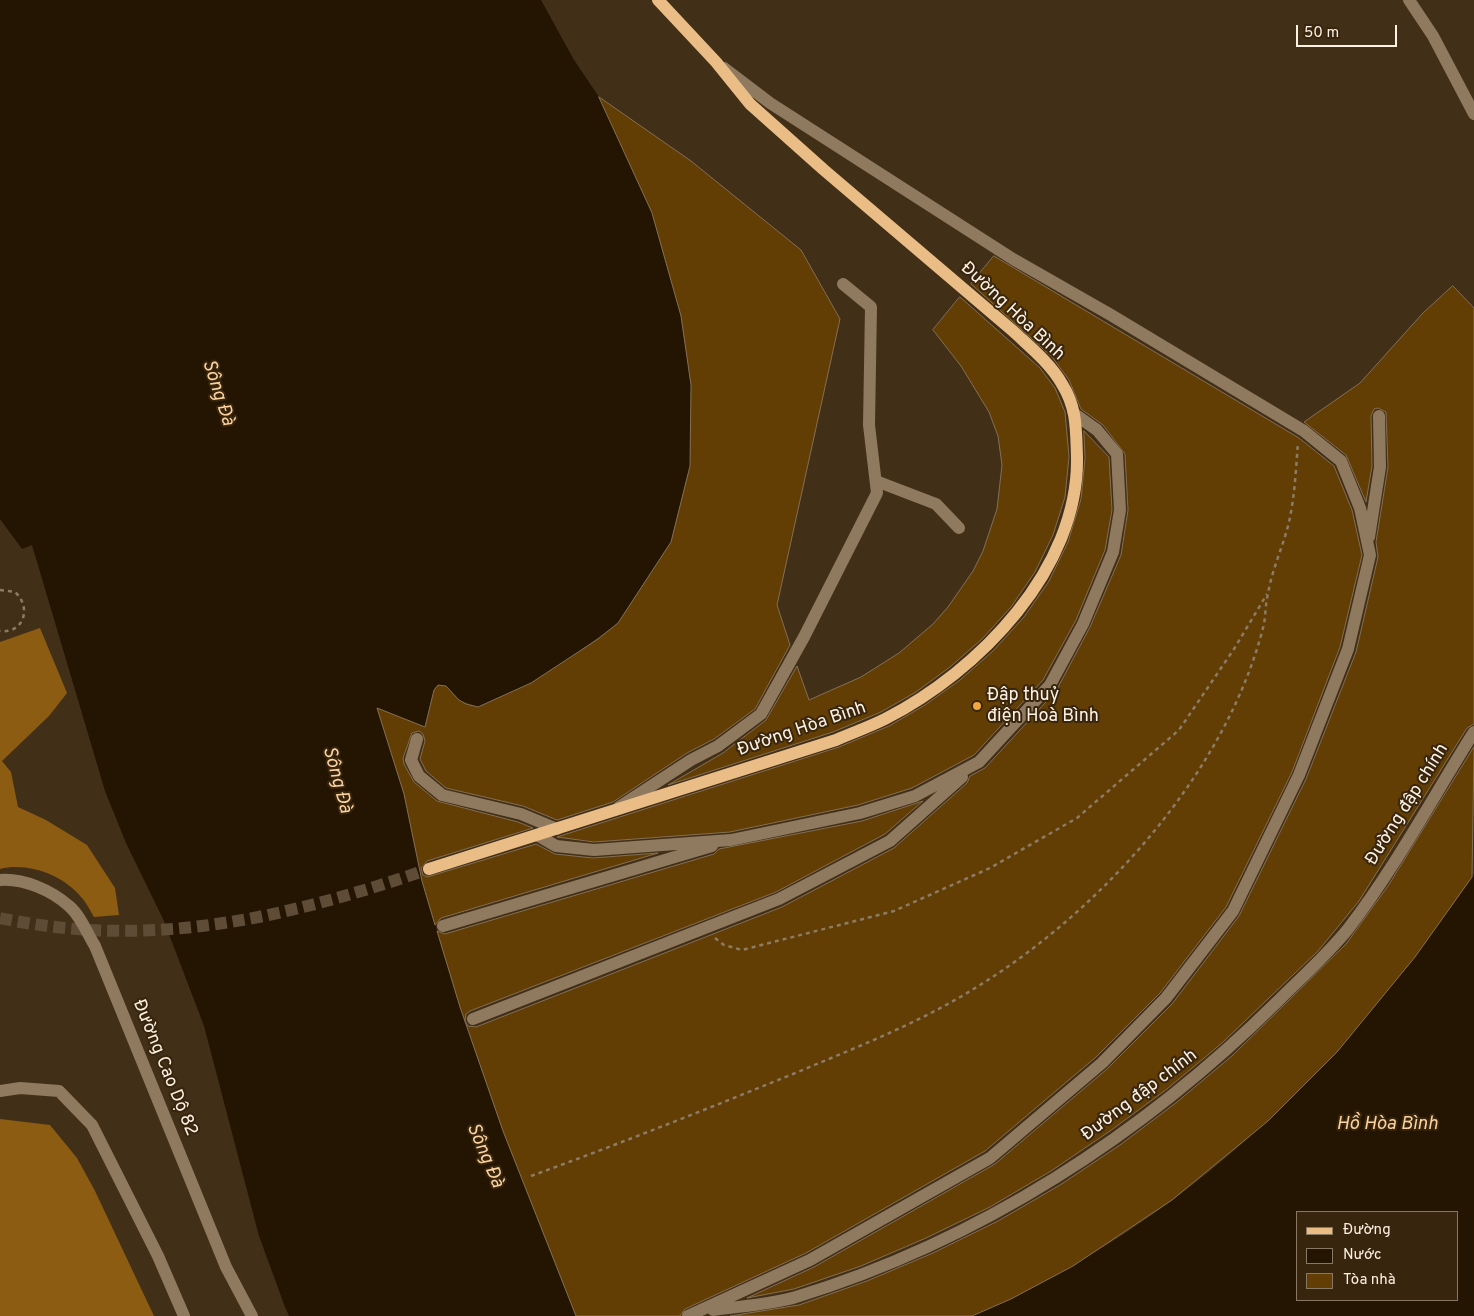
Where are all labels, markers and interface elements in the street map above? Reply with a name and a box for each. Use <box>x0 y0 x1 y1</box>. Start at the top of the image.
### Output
scale bar <box>1299 15 1400 47</box>
text: 50 m <box>1304 24 1339 43</box>
street label: Đường Hòa Bình <box>955 258 1069 366</box>
water label: Sông Đà <box>196 357 238 429</box>
place label: Đập thuỷ điện Hoà Bình <box>987 685 1099 728</box>
street label: Đường Hòa Bình <box>735 698 869 762</box>
marker: Đập thuỷ điện Hoà Bình <box>971 700 983 712</box>
street label: Đường đập chính <box>1362 740 1454 870</box>
water label: Sông Đà <box>316 744 356 816</box>
street label: Đường Cao Dộ 82 <box>127 997 201 1139</box>
street label: Đường đập chính <box>1078 1045 1202 1147</box>
water label: Hồ Hòa Bình <box>1336 1114 1438 1136</box>
water label: Sông Đà <box>460 1120 508 1192</box>
legend <box>1296 1211 1459 1301</box>
text: Đường <box>1343 1221 1391 1240</box>
text: Nước <box>1343 1246 1382 1265</box>
text: Tòa nhà <box>1343 1271 1396 1290</box>

